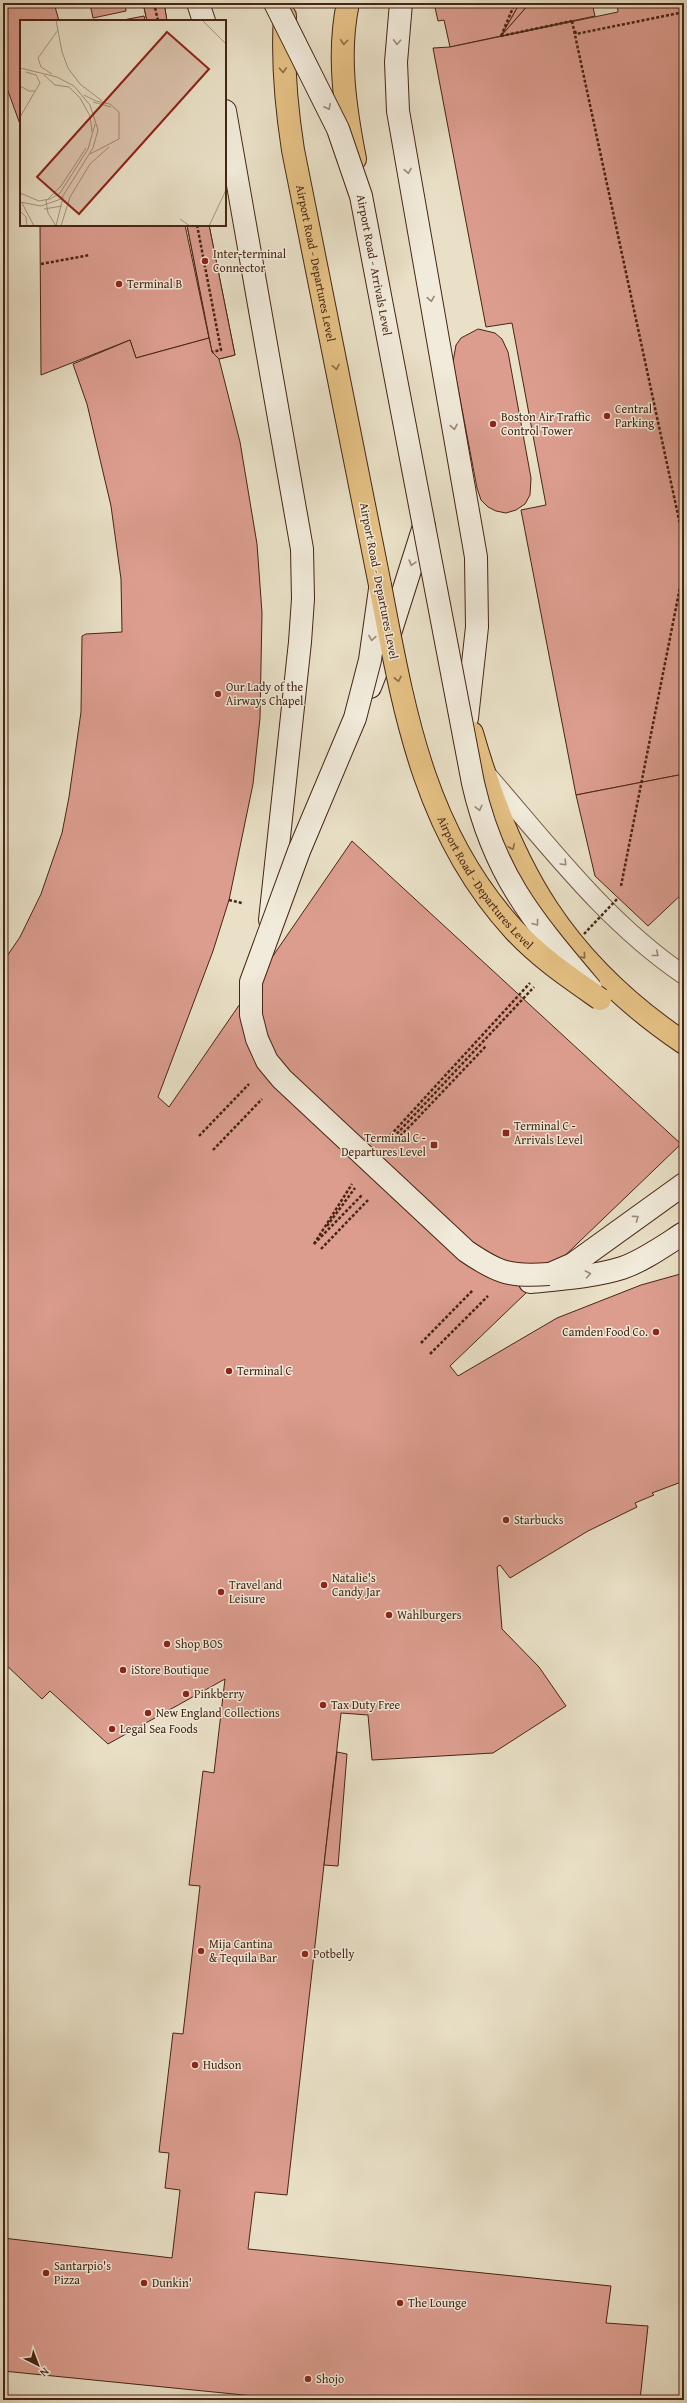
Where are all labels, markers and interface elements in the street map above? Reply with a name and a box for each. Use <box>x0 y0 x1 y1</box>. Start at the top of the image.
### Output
inset map <box>20 20 226 226</box>
one-way arrow <box>340 39 349 45</box>
one-way arrow <box>392 39 401 45</box>
one-way arrow <box>279 67 288 73</box>
one-way arrow <box>323 103 331 110</box>
one-way arrow <box>403 168 412 174</box>
street label: Airport Road - Departures Level <box>292 183 340 344</box>
street label: Airport Road - Arrivals Level <box>353 193 397 338</box>
place label: Inter-terminal Connector <box>213 245 287 276</box>
marker: Inter-terminal Connector <box>200 256 210 266</box>
place label: Terminal B <box>127 275 182 292</box>
marker: Terminal B <box>114 279 124 289</box>
one-way arrow <box>426 296 435 302</box>
one-way arrow <box>332 364 340 370</box>
place label: Central Parking <box>615 400 654 431</box>
place label: Boston Air Traffic Control Tower <box>501 408 591 439</box>
marker: Central Parking <box>602 411 612 421</box>
marker: Boston Air Traffic Control Tower <box>488 419 498 429</box>
one-way arrow <box>450 424 458 430</box>
street label: Airport Road - Departures Level <box>356 501 403 661</box>
one-way arrow <box>408 559 417 566</box>
one-way arrow <box>368 635 377 641</box>
one-way arrow <box>393 676 401 682</box>
place label: Our Lady of the Airways Chapel <box>226 678 304 709</box>
marker: Our Lady of the Airways Chapel <box>213 689 223 699</box>
one-way arrow <box>474 804 482 811</box>
street label: Airport Road - Departures Level <box>434 813 538 953</box>
one-way arrow <box>507 843 515 851</box>
one-way arrow <box>559 858 566 866</box>
one-way arrow <box>532 918 539 925</box>
one-way arrow <box>652 949 659 956</box>
one-way arrow <box>578 951 585 959</box>
place label: Terminal C - Arrivals Level <box>514 1117 584 1148</box>
marker: Terminal C - Arrivals Level <box>501 1128 511 1138</box>
place label: Terminal C - Departures Level <box>341 1129 427 1160</box>
marker: Terminal C - Departures Level <box>429 1140 439 1150</box>
one-way arrow <box>631 1216 638 1223</box>
one-way arrow <box>585 1270 591 1279</box>
place label: Camden Food Co. <box>562 1323 648 1340</box>
marker: Camden Food Co. <box>651 1327 661 1337</box>
place label: Terminal C <box>237 1362 292 1379</box>
marker: Terminal C <box>224 1366 234 1376</box>
place label: Starbucks <box>514 1511 564 1528</box>
marker: Starbucks <box>501 1515 511 1525</box>
place label: Natalie's Candy Jar <box>332 1569 380 1600</box>
place label: Travel and Leisure <box>229 1576 283 1607</box>
marker: Natalie's Candy Jar <box>319 1580 329 1590</box>
marker: Travel and Leisure <box>216 1587 226 1597</box>
place label: Wahlburgers <box>397 1606 462 1623</box>
marker: Wahlburgers <box>384 1610 394 1620</box>
place label: Shop BOS <box>175 1635 223 1652</box>
marker: Shop BOS <box>162 1639 172 1649</box>
place label: iStore Boutique <box>131 1661 209 1678</box>
marker: iStore Boutique <box>118 1665 128 1675</box>
place label: Pinkberry <box>194 1685 244 1702</box>
marker: Pinkberry <box>181 1689 191 1699</box>
place label: Tax Duty Free <box>331 1696 401 1713</box>
marker: Tax Duty Free <box>318 1700 328 1710</box>
place label: New England Collections <box>156 1704 280 1721</box>
marker: New England Collections <box>143 1708 153 1718</box>
place label: Legal Sea Foods <box>120 1720 198 1737</box>
marker: Legal Sea Foods <box>107 1724 117 1734</box>
place label: Mija Cantina & Tequila Bar <box>209 1935 277 1966</box>
place label: Potbelly <box>313 1945 354 1962</box>
marker: Mija Cantina & Tequila Bar <box>196 1946 206 1956</box>
marker: Potbelly <box>300 1949 310 1959</box>
place label: Hudson <box>203 2056 242 2073</box>
marker: Hudson <box>190 2060 200 2070</box>
place label: Santarpio's Pizza <box>54 2257 111 2288</box>
marker: Santarpio's Pizza <box>41 2268 51 2278</box>
place label: Dunkin' <box>152 2274 192 2291</box>
marker: Dunkin' <box>139 2278 149 2288</box>
place label: The Lounge <box>408 2294 467 2311</box>
marker: The Lounge <box>395 2298 405 2308</box>
north arrow <box>18 2345 58 2385</box>
text: N <box>36 2364 53 2381</box>
place label: Shojo <box>316 2370 344 2387</box>
marker: Shojo <box>303 2374 313 2384</box>

